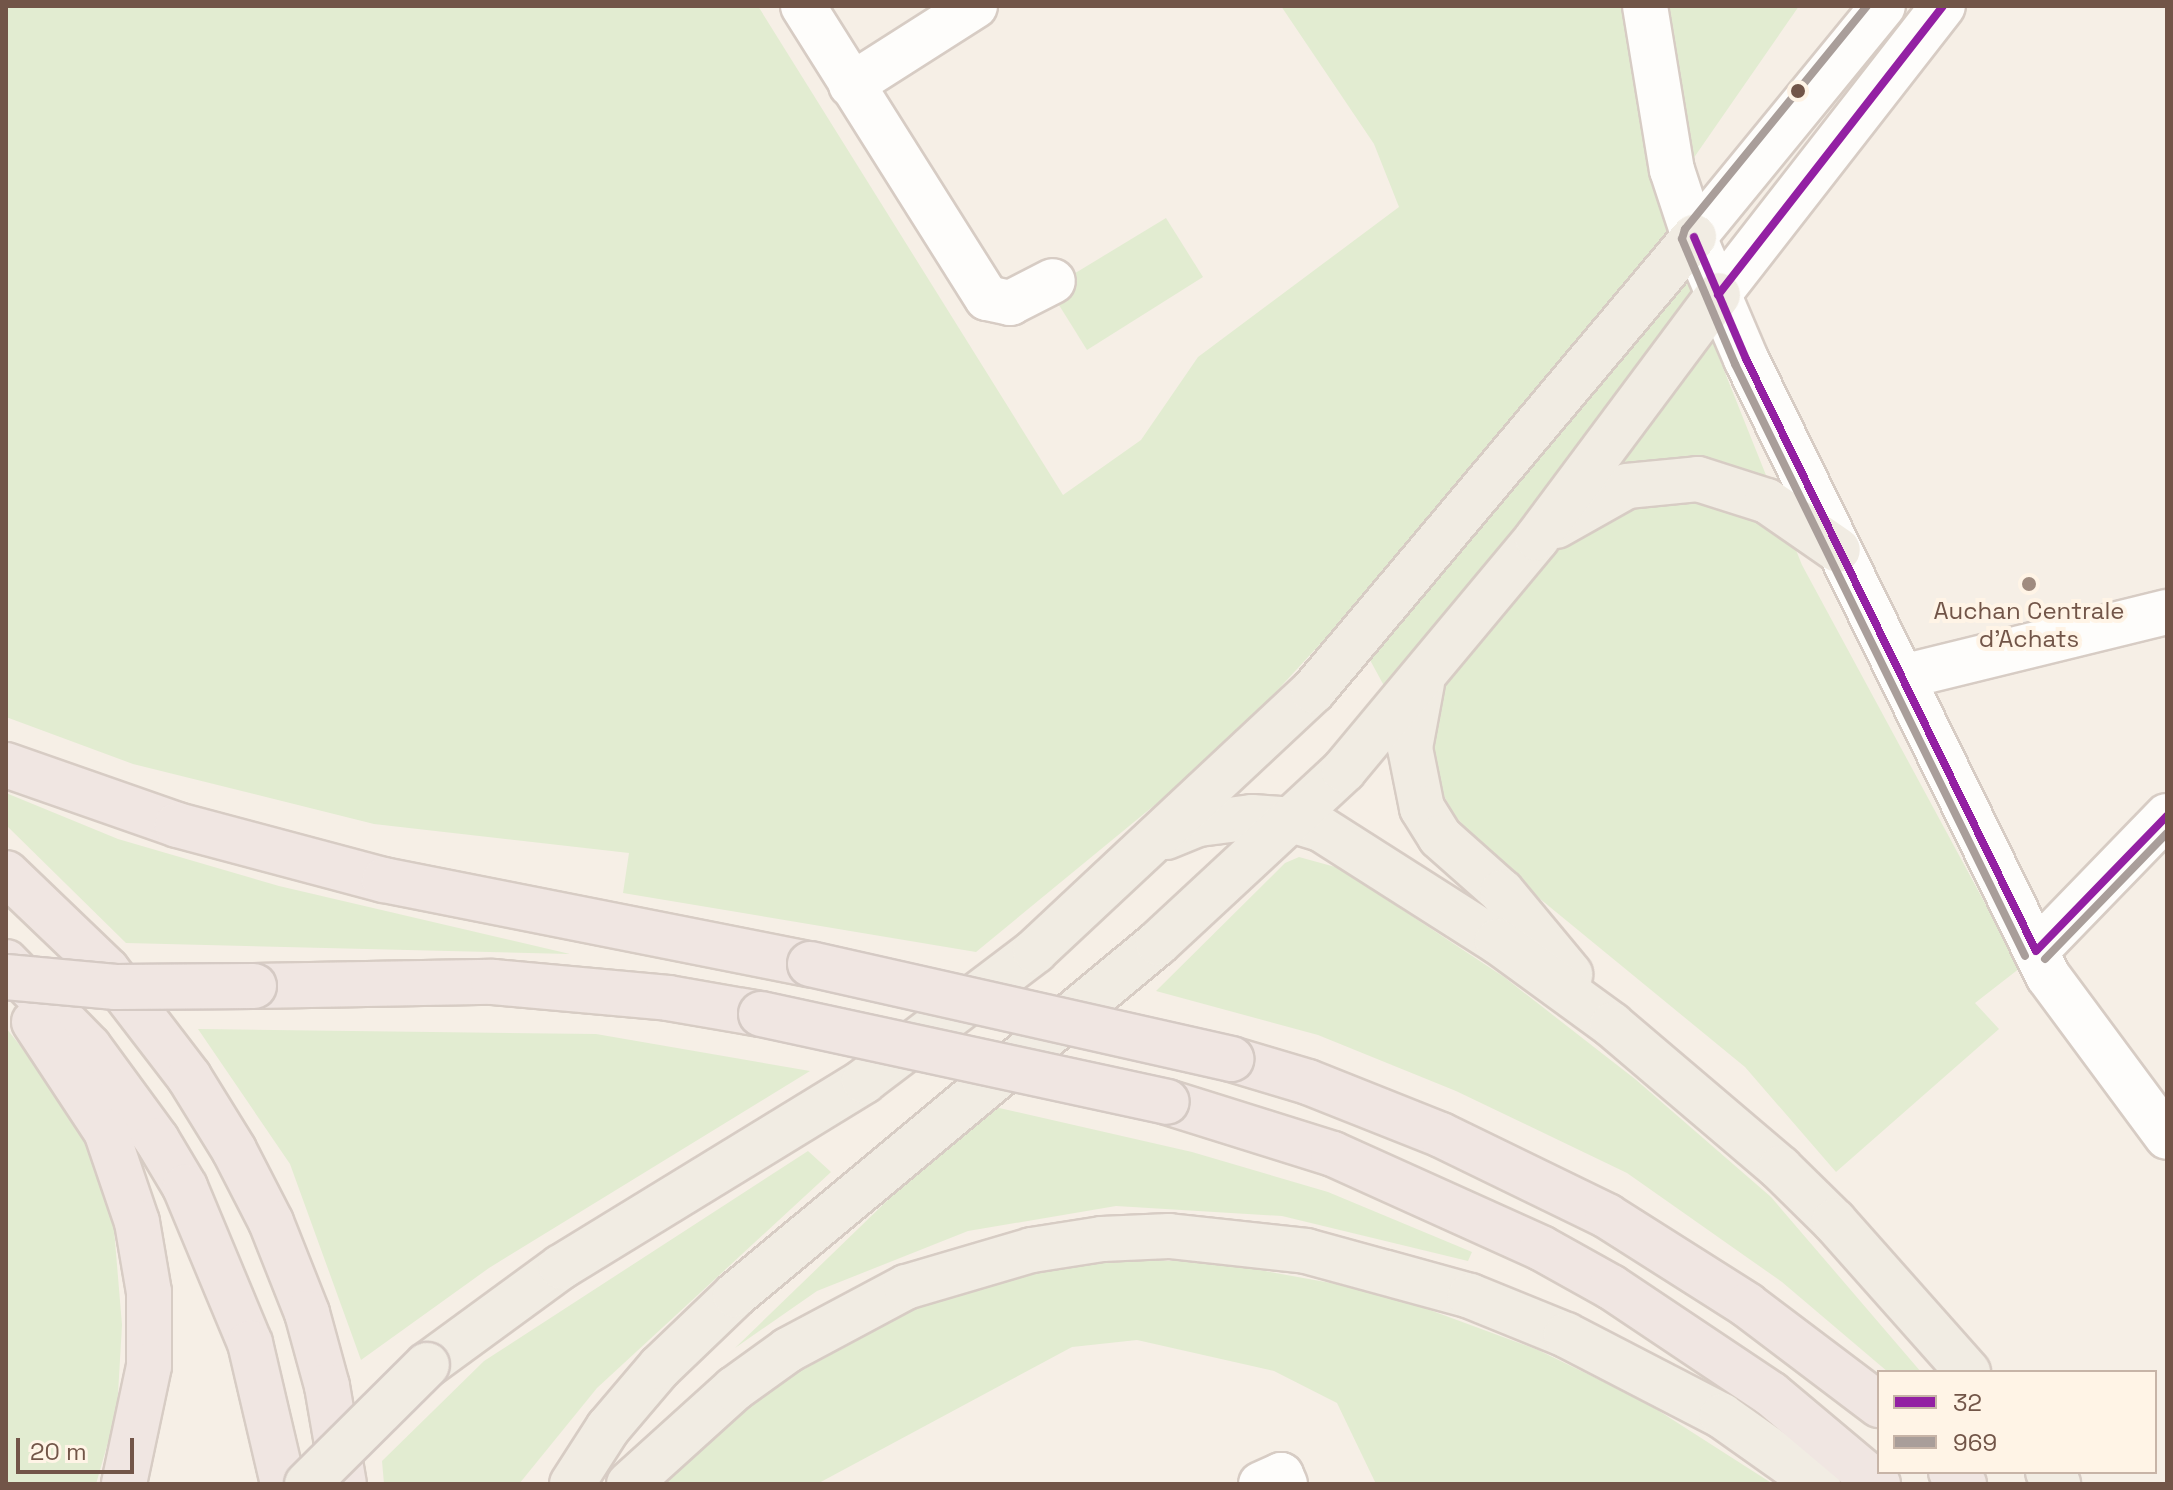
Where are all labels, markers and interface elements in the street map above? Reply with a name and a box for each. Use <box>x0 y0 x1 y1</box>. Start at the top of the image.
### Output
unlabelled marker <box>1790 83 1806 99</box>
marker: Auchan Centrale d'Achats <box>2020 575 2038 593</box>
place label: Auchan Centrale d'Achats <box>1933 597 2125 653</box>
legend <box>1877 1370 2157 1474</box>
text: 32 <box>1953 1387 1982 1418</box>
scale bar <box>20 1422 138 1472</box>
text: 969 <box>1953 1427 1997 1458</box>
text: 20 m <box>30 1436 87 1467</box>

